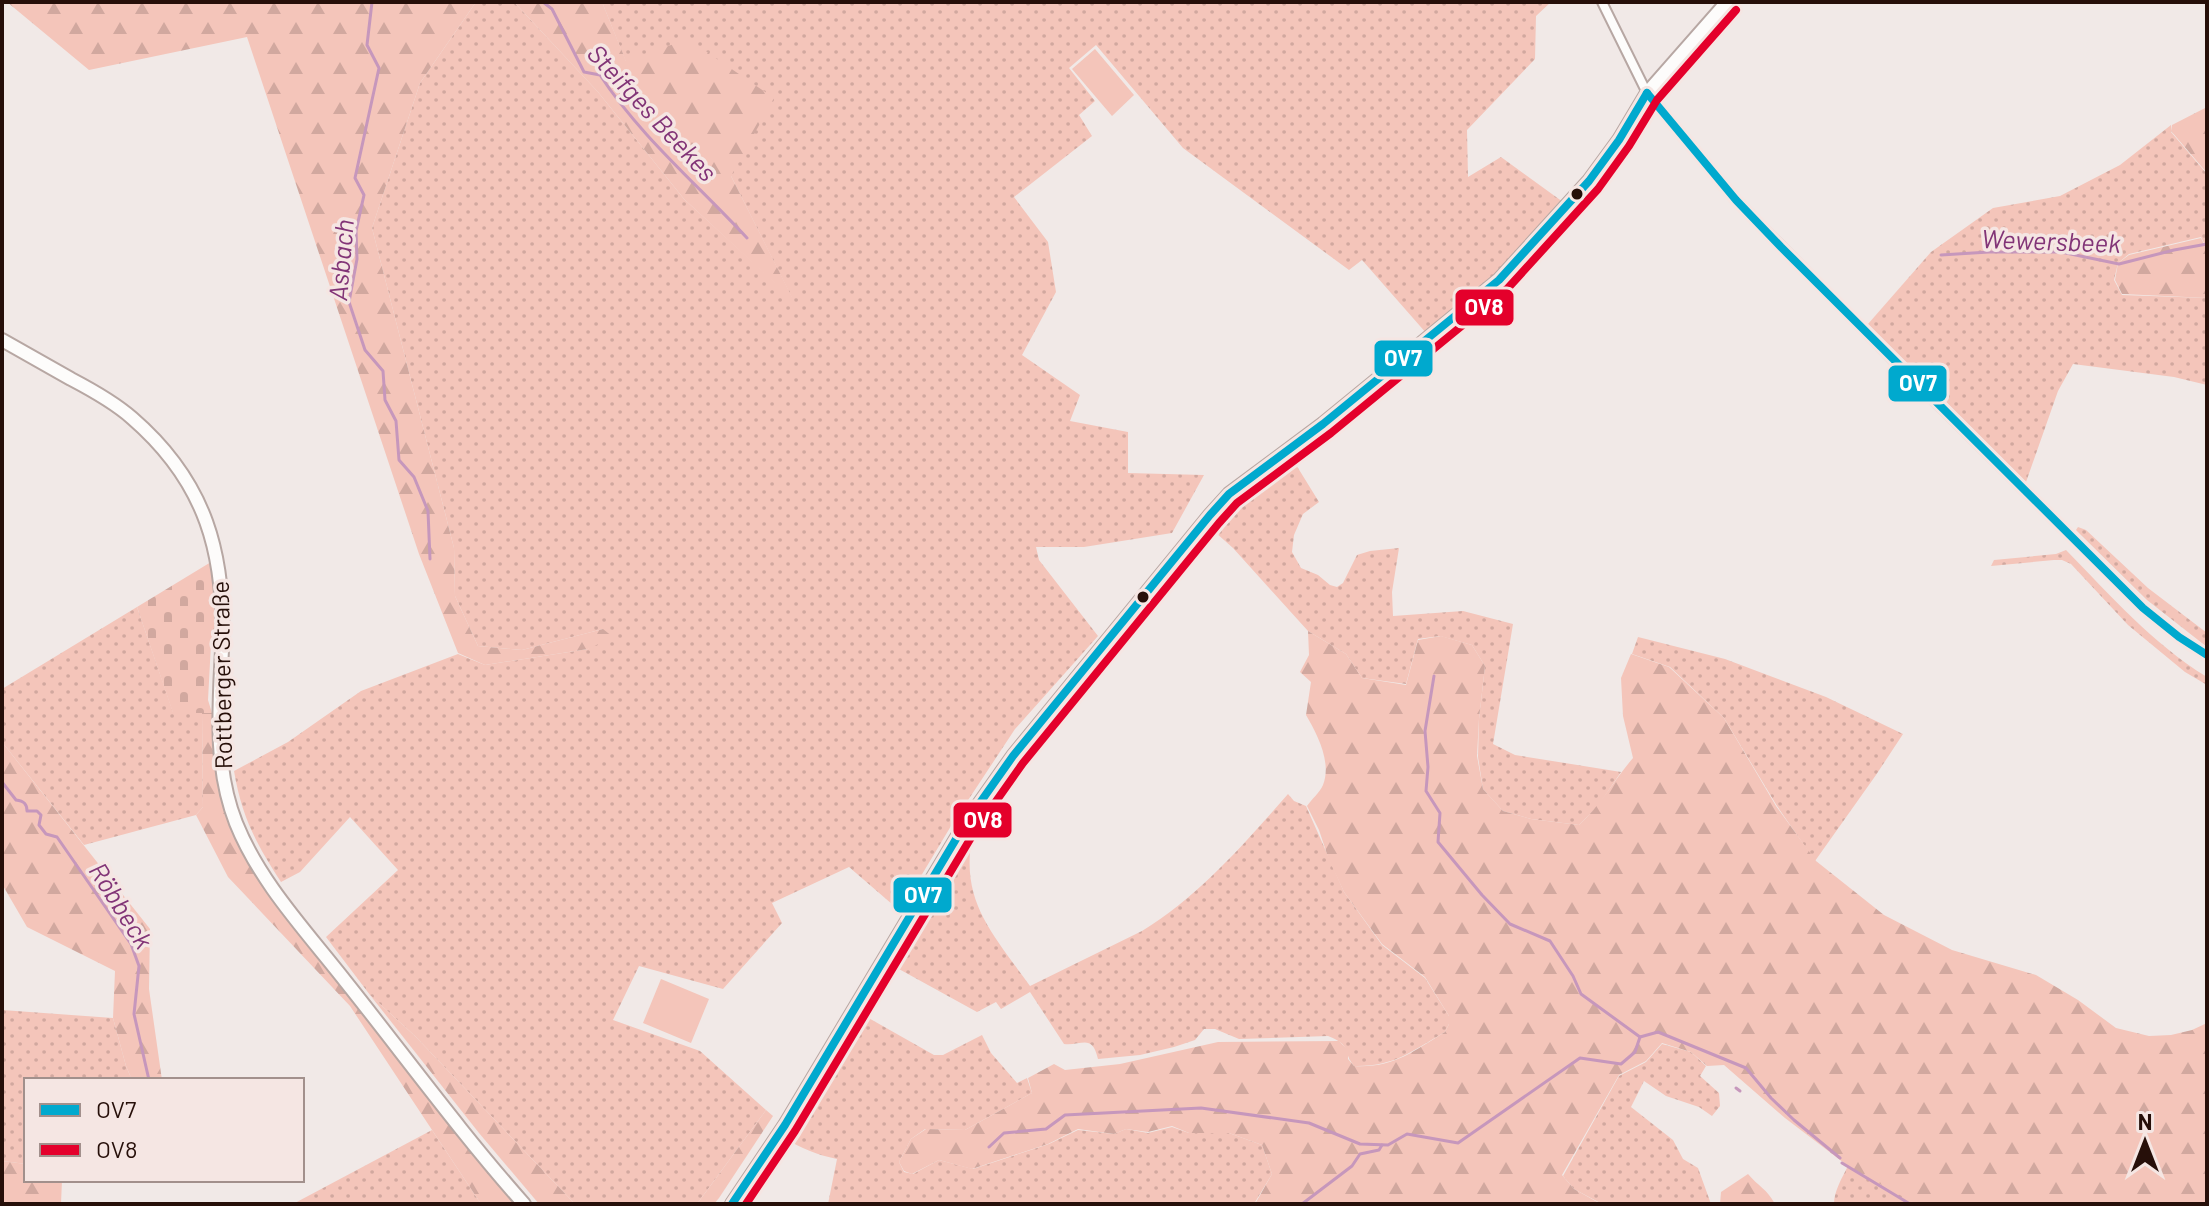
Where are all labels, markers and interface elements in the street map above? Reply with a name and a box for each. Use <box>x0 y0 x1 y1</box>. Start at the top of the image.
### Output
water label: Steifges Beekes <box>582 37 724 187</box>
unlabelled marker <box>1569 186 1585 202</box>
water label: Asbach <box>321 218 359 302</box>
water label: Wewersbeek <box>1981 222 2122 258</box>
line badge: OV8 <box>1454 288 1515 327</box>
text: OV8 <box>1465 293 1504 319</box>
line badge: OV7 <box>1373 339 1434 378</box>
text: OV7 <box>1384 344 1422 370</box>
line badge: OV7 <box>1887 364 1948 403</box>
text: OV7 <box>1899 369 1937 395</box>
street label: Rottberger Straße <box>205 581 237 769</box>
unlabelled marker <box>1135 589 1151 605</box>
line badge: OV8 <box>952 801 1013 839</box>
text: OV8 <box>964 806 1003 832</box>
water label: Röbbeck <box>84 856 161 954</box>
line badge: OV7 <box>892 876 953 914</box>
text: OV7 <box>904 881 942 907</box>
legend <box>24 1078 304 1182</box>
text: OV7 <box>96 1094 136 1123</box>
north arrow <box>2105 1102 2185 1182</box>
text: N <box>2138 1108 2152 1134</box>
text: OV8 <box>96 1134 137 1163</box>

